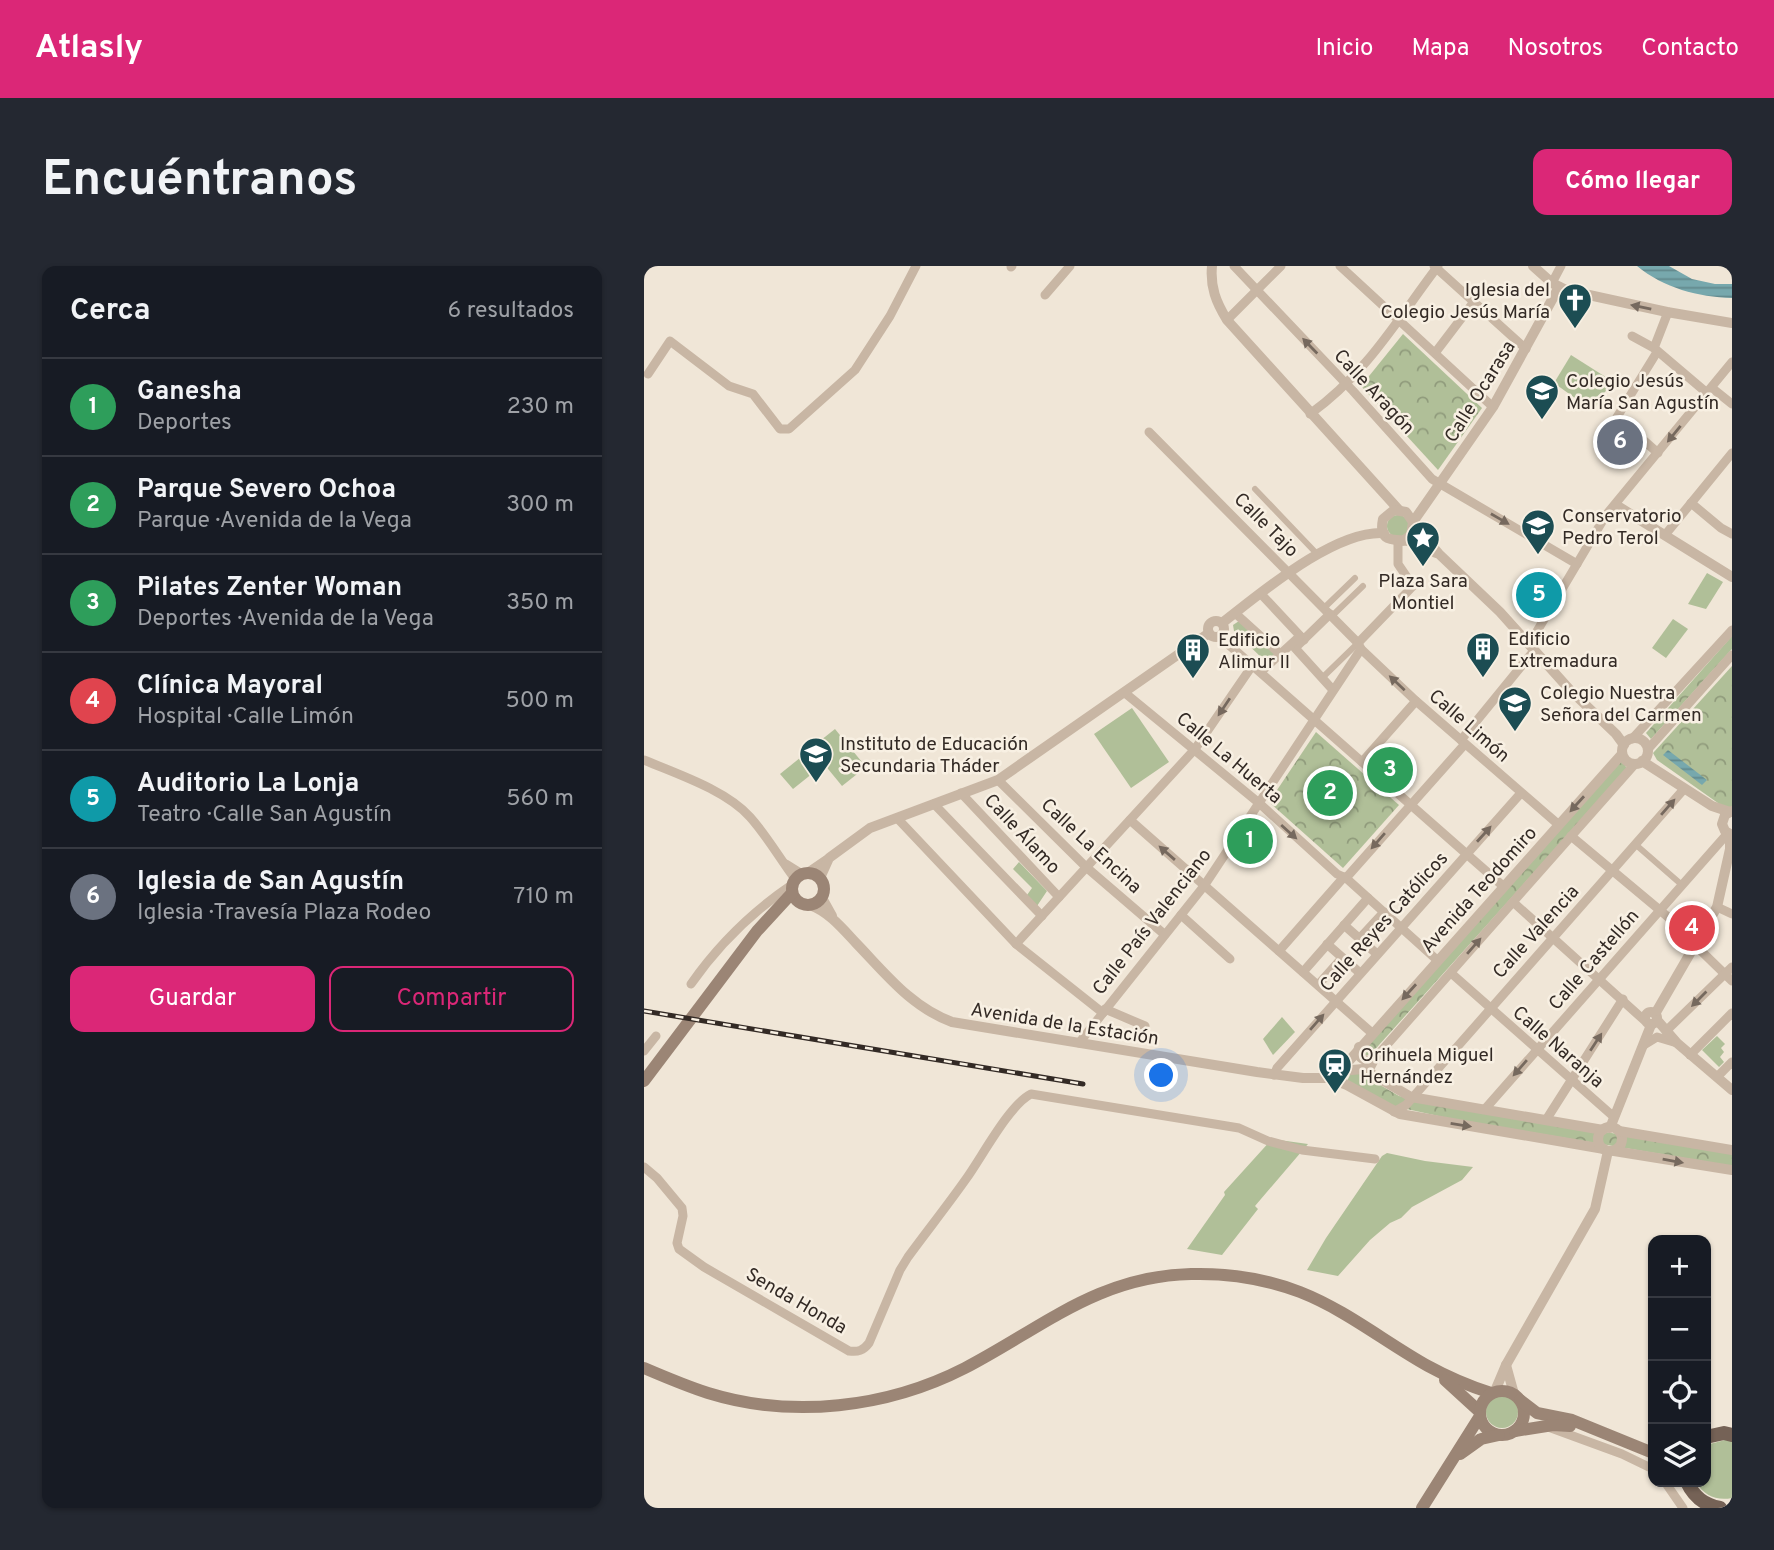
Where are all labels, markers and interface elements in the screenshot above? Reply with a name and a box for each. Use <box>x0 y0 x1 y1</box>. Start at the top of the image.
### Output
text: Atlasly <box>35 28 143 70</box>
text: Inicio <box>1316 34 1373 64</box>
text: Mapa <box>1411 34 1470 64</box>
text: Nosotros <box>1508 34 1603 64</box>
text: Contacto <box>1641 34 1739 64</box>
button: Cómo llegar <box>1533 149 1732 215</box>
text: Encuéntranos <box>42 151 357 213</box>
place label: Iglesia del Colegio Jesús María <box>1381 279 1550 325</box>
church icon: Iglesia del Colegio Jesús María <box>1556 281 1594 330</box>
text: Cerca <box>70 293 150 330</box>
text: 6 resultados <box>448 297 574 326</box>
one-way arrow <box>1630 301 1652 312</box>
street label: Calle Ocarasa <box>1440 337 1522 448</box>
one-way arrow <box>1303 338 1319 355</box>
street label: Calle Aragón <box>1328 345 1419 440</box>
place label: Colegio Jesús María San Agustín <box>1566 370 1719 416</box>
school or university icon: Colegio Jesús María San Agustín <box>1523 372 1561 421</box>
text: Ganesha <box>137 376 242 409</box>
text: 1 <box>88 393 98 422</box>
text: 230 m <box>507 393 574 422</box>
text: Deportes <box>137 409 232 438</box>
pin: 6 <box>1597 416 1643 468</box>
one-way arrow <box>1666 425 1681 443</box>
text: Parque Severo Ochoa <box>137 474 396 507</box>
street label: Calle Tajo <box>1228 488 1303 563</box>
text: 2 <box>86 491 100 520</box>
text: 300 m <box>506 491 574 520</box>
place label: Conservatorio Pedro Terol <box>1562 505 1682 551</box>
text: Parque · Avenida de la Vega <box>137 507 412 536</box>
school or university icon: Conservatorio Pedro Terol <box>1519 507 1557 556</box>
one-way arrow <box>1490 513 1509 525</box>
place icon: Plaza Sara Montiel <box>1404 519 1442 568</box>
pin: 5 <box>1516 569 1562 621</box>
place label: Plaza Sara Montiel <box>1378 570 1468 616</box>
text: Pilates Zenter Woman <box>137 572 402 605</box>
text: 3 <box>86 589 100 618</box>
text: 350 m <box>506 589 574 618</box>
text: Deportes · Avenida de la Vega <box>137 605 434 634</box>
place label: Edificio Extremadura <box>1508 628 1618 674</box>
place label: Edificio Alimur II <box>1218 629 1290 675</box>
building icon: Edificio Extremadura <box>1464 630 1502 679</box>
building icon: Edificio Alimur II <box>1174 631 1212 680</box>
text: Clínica Mayoral <box>137 670 323 703</box>
one-way arrow <box>1389 675 1406 691</box>
place label: Colegio Nuestra Señora del Carmen <box>1540 682 1702 728</box>
school or university icon: Colegio Nuestra Señora del Carmen <box>1496 684 1534 733</box>
street label: Calle Limón <box>1423 685 1514 768</box>
text: 4 <box>86 687 100 716</box>
text: 500 m <box>506 687 574 716</box>
one-way arrow <box>1218 698 1231 717</box>
text: Hospital · Calle Limón <box>137 703 354 732</box>
street label: Calle La Huerta <box>1171 707 1287 810</box>
place label: Instituto de Educación Secundaria Tháder <box>840 733 1028 779</box>
school or university icon: Instituto de Educación Secundaria Tháder <box>797 735 835 784</box>
pin: 3 <box>1367 744 1413 796</box>
pin: 2 <box>1307 767 1353 819</box>
text: Auditorio La Lonja <box>137 768 359 801</box>
text: 5 <box>86 785 100 814</box>
text: 560 m <box>506 785 574 814</box>
street label: Calle Álamo <box>978 788 1066 880</box>
street label: Calle La Encina <box>1035 794 1146 899</box>
one-way arrow <box>1569 795 1585 813</box>
one-way arrow <box>1660 799 1675 816</box>
text: Teatro · Calle San Agustín <box>137 801 392 830</box>
pin: 1 <box>1227 815 1273 867</box>
street label: Avenida Teodomiro <box>1416 822 1543 959</box>
one-way arrow <box>1280 824 1298 840</box>
one-way arrow <box>1476 826 1492 843</box>
one-way arrow <box>1371 833 1386 850</box>
street label: Calle País Valenciano <box>1088 844 1217 1000</box>
one-way arrow <box>1158 845 1176 861</box>
street label: Calle Reyes Católicos <box>1315 847 1454 998</box>
text: Iglesia de San Agustín <box>137 866 404 899</box>
street label: Calle Valencia <box>1488 880 1585 984</box>
text: 6 <box>86 883 100 912</box>
text: 710 m <box>513 883 574 912</box>
text: Iglesia · Travesía Plaza Rodeo <box>137 899 431 928</box>
pin: 4 <box>1669 902 1715 954</box>
street label: Calle Castellón <box>1544 905 1645 1016</box>
one-way arrow <box>1466 937 1481 954</box>
button: Guardar <box>70 966 315 1032</box>
button: Compartir <box>329 966 574 1032</box>
one-way arrow <box>1401 983 1417 1000</box>
one-way arrow <box>1692 990 1708 1007</box>
street label: Avenida de la Estación <box>969 998 1160 1052</box>
street label: Calle Naranja <box>1507 1001 1608 1094</box>
one-way arrow <box>1309 1013 1325 1031</box>
one-way arrow <box>1589 1032 1602 1051</box>
place label: Orihuela Miguel Hernández <box>1360 1044 1494 1090</box>
station icon: Orihuela Miguel Hernández <box>1316 1046 1354 1095</box>
your location <box>1144 1058 1178 1092</box>
one-way arrow <box>1513 1059 1528 1076</box>
one-way arrow <box>1450 1120 1472 1131</box>
one-way arrow <box>1662 1156 1684 1167</box>
map controls <box>1648 1235 1711 1487</box>
button: + <box>1648 1235 1711 1298</box>
street label: Senda Honda <box>741 1263 851 1340</box>
button: − <box>1648 1298 1711 1361</box>
button: locate <box>1648 1361 1711 1424</box>
button: layers <box>1648 1424 1711 1487</box>

